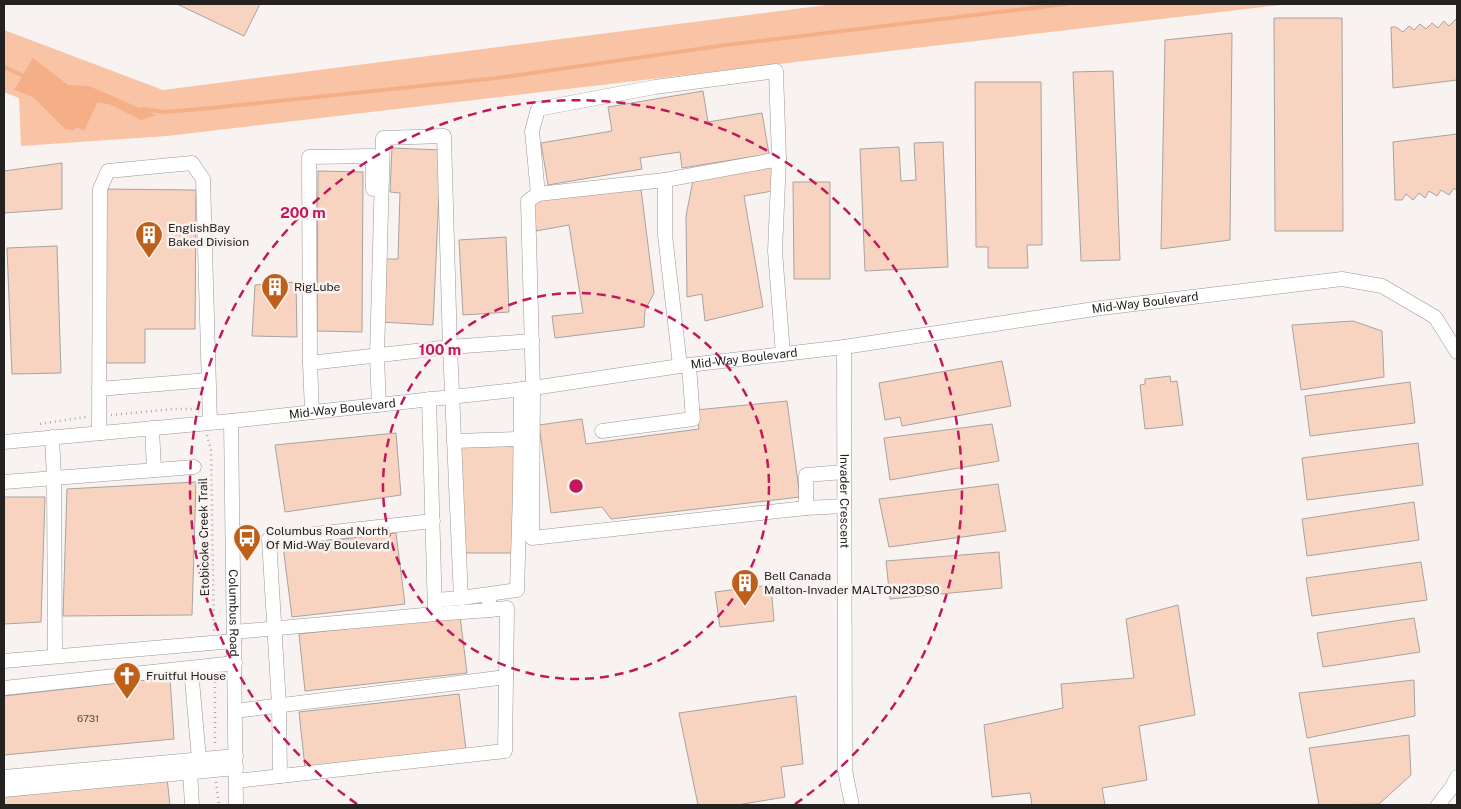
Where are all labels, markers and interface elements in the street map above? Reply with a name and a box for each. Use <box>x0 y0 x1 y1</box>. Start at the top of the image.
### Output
text: 200 m <box>280 204 326 221</box>
building icon: EnglishBay Baked Division <box>134 220 164 259</box>
place label: EnglishBay Baked Division <box>168 221 249 249</box>
building icon: RigLube <box>260 272 290 311</box>
place label: RigLube <box>294 280 341 294</box>
street label: Mid-Way Boulevard <box>1091 289 1199 316</box>
text: 100 m <box>419 341 461 358</box>
street label: Mid-Way Boulevard <box>690 345 798 372</box>
street label: Mid-Way Boulevard <box>288 396 396 422</box>
street label: Invader Crescent <box>837 454 851 549</box>
street label: Etobicoke Creek Trail <box>196 477 212 596</box>
centre of rings <box>567 477 585 495</box>
bus stop icon: Columbus Road North Of Mid-Way Boulevard <box>232 523 262 562</box>
place label: Columbus Road North Of Mid-Way Boulevard <box>266 524 390 552</box>
building icon: Bell Canada Malton-Invader MALTON23DS0 <box>730 568 760 607</box>
street label: Columbus Road <box>226 569 241 657</box>
place label: Bell Canada Malton-Invader MALTON23DS0 <box>764 569 940 597</box>
church icon: Fruitful House <box>112 661 142 700</box>
place label: Fruitful House <box>146 669 226 683</box>
house number: 6731 <box>77 712 99 724</box>

